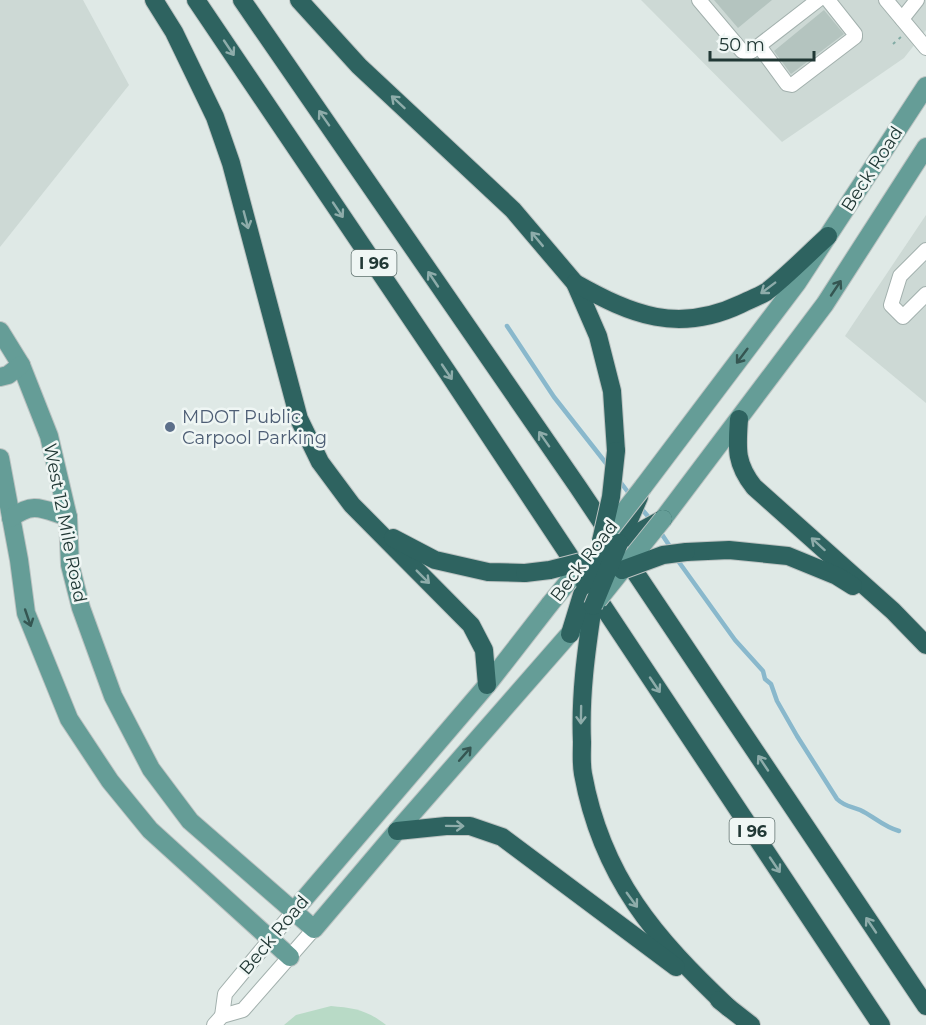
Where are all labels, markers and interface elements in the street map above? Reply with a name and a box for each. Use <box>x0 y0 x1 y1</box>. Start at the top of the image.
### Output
scale bar <box>710 24 814 62</box>
text: 50 m <box>719 34 765 56</box>
one-way arrow <box>223 40 235 56</box>
one-way arrow <box>391 95 406 109</box>
one-way arrow <box>318 110 330 127</box>
street label: Beck Road <box>836 122 908 216</box>
one-way arrow <box>332 201 344 218</box>
one-way arrow <box>241 210 253 229</box>
one-way arrow <box>531 231 544 247</box>
road number: I 96 <box>352 250 397 276</box>
one-way arrow <box>427 272 439 288</box>
one-way arrow <box>830 280 842 296</box>
one-way arrow <box>760 282 776 295</box>
one-way arrow <box>735 348 748 364</box>
one-way arrow <box>441 363 454 380</box>
place label: MDOT Public Carpool Parking <box>182 406 327 449</box>
marker: MDOT Public Carpool Parking <box>163 420 177 434</box>
one-way arrow <box>538 432 550 448</box>
street label: West 12 Mile Road <box>39 442 91 604</box>
street label: Beck Road <box>545 516 623 606</box>
one-way arrow <box>811 537 826 551</box>
one-way arrow <box>416 569 430 584</box>
one-way arrow <box>24 608 35 627</box>
one-way arrow <box>649 677 661 693</box>
one-way arrow <box>575 704 587 724</box>
one-way arrow <box>458 747 472 762</box>
one-way arrow <box>756 755 768 772</box>
road number: I 96 <box>730 818 774 844</box>
one-way arrow <box>445 820 465 832</box>
one-way arrow <box>769 856 781 873</box>
street label: Beck Road <box>234 891 314 979</box>
one-way arrow <box>626 891 638 907</box>
one-way arrow <box>865 917 877 933</box>

